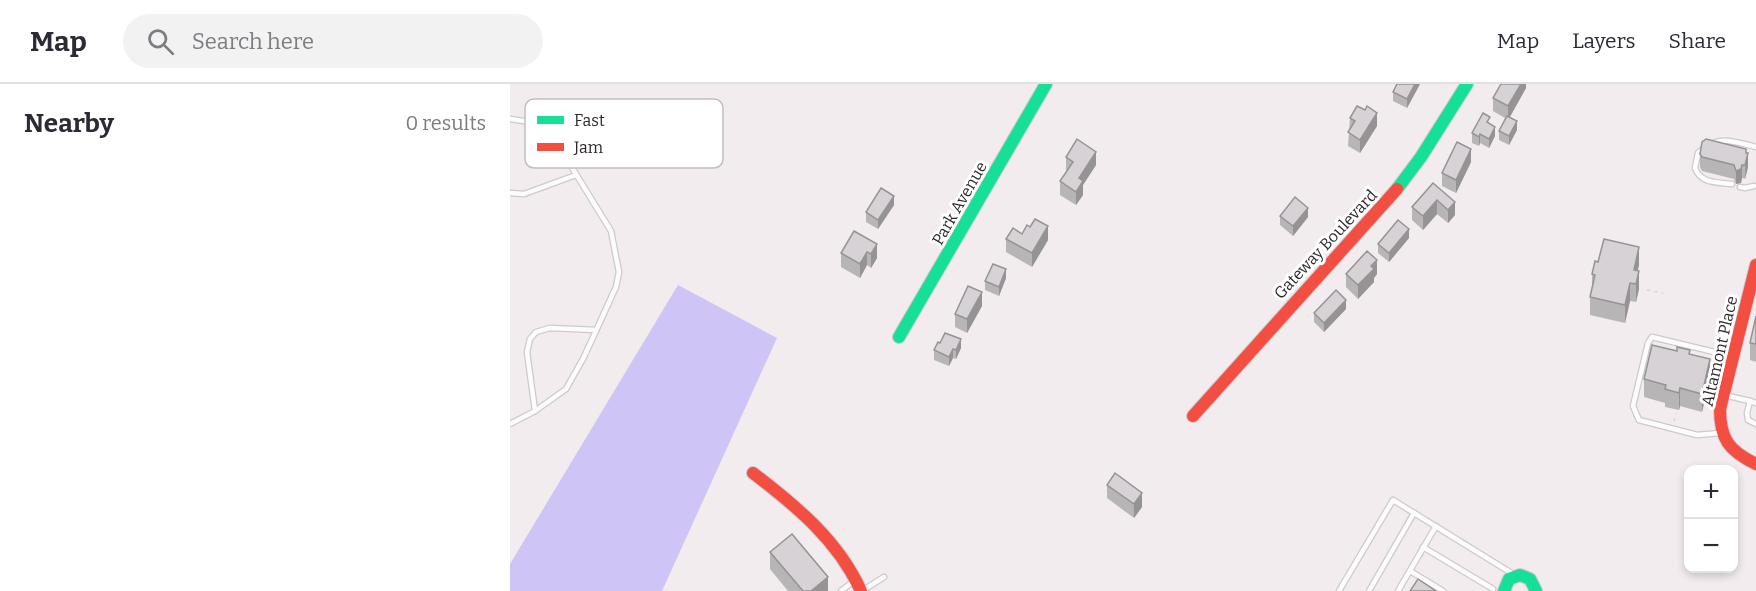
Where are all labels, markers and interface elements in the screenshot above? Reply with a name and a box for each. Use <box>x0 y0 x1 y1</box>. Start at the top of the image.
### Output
search box <box>123 14 543 68</box>
text: Map <box>30 25 87 58</box>
icon: search <box>144 25 177 58</box>
text: Search here <box>192 28 314 55</box>
text: Map <box>1497 28 1539 54</box>
text: Layers <box>1572 28 1636 54</box>
text: Share <box>1669 28 1726 54</box>
legend <box>525 99 723 168</box>
text: Nearby <box>24 108 114 139</box>
text: 0 results <box>406 111 486 135</box>
text: Fast <box>574 111 605 130</box>
text: Jam <box>573 138 603 157</box>
street label: Park Avenue <box>928 158 991 248</box>
street label: Gateway Boulevard <box>1270 186 1381 303</box>
street label: Altamont Place <box>1698 294 1741 408</box>
map controls <box>1684 465 1738 573</box>
button: + <box>1684 465 1738 519</box>
button: − <box>1684 519 1738 573</box>

